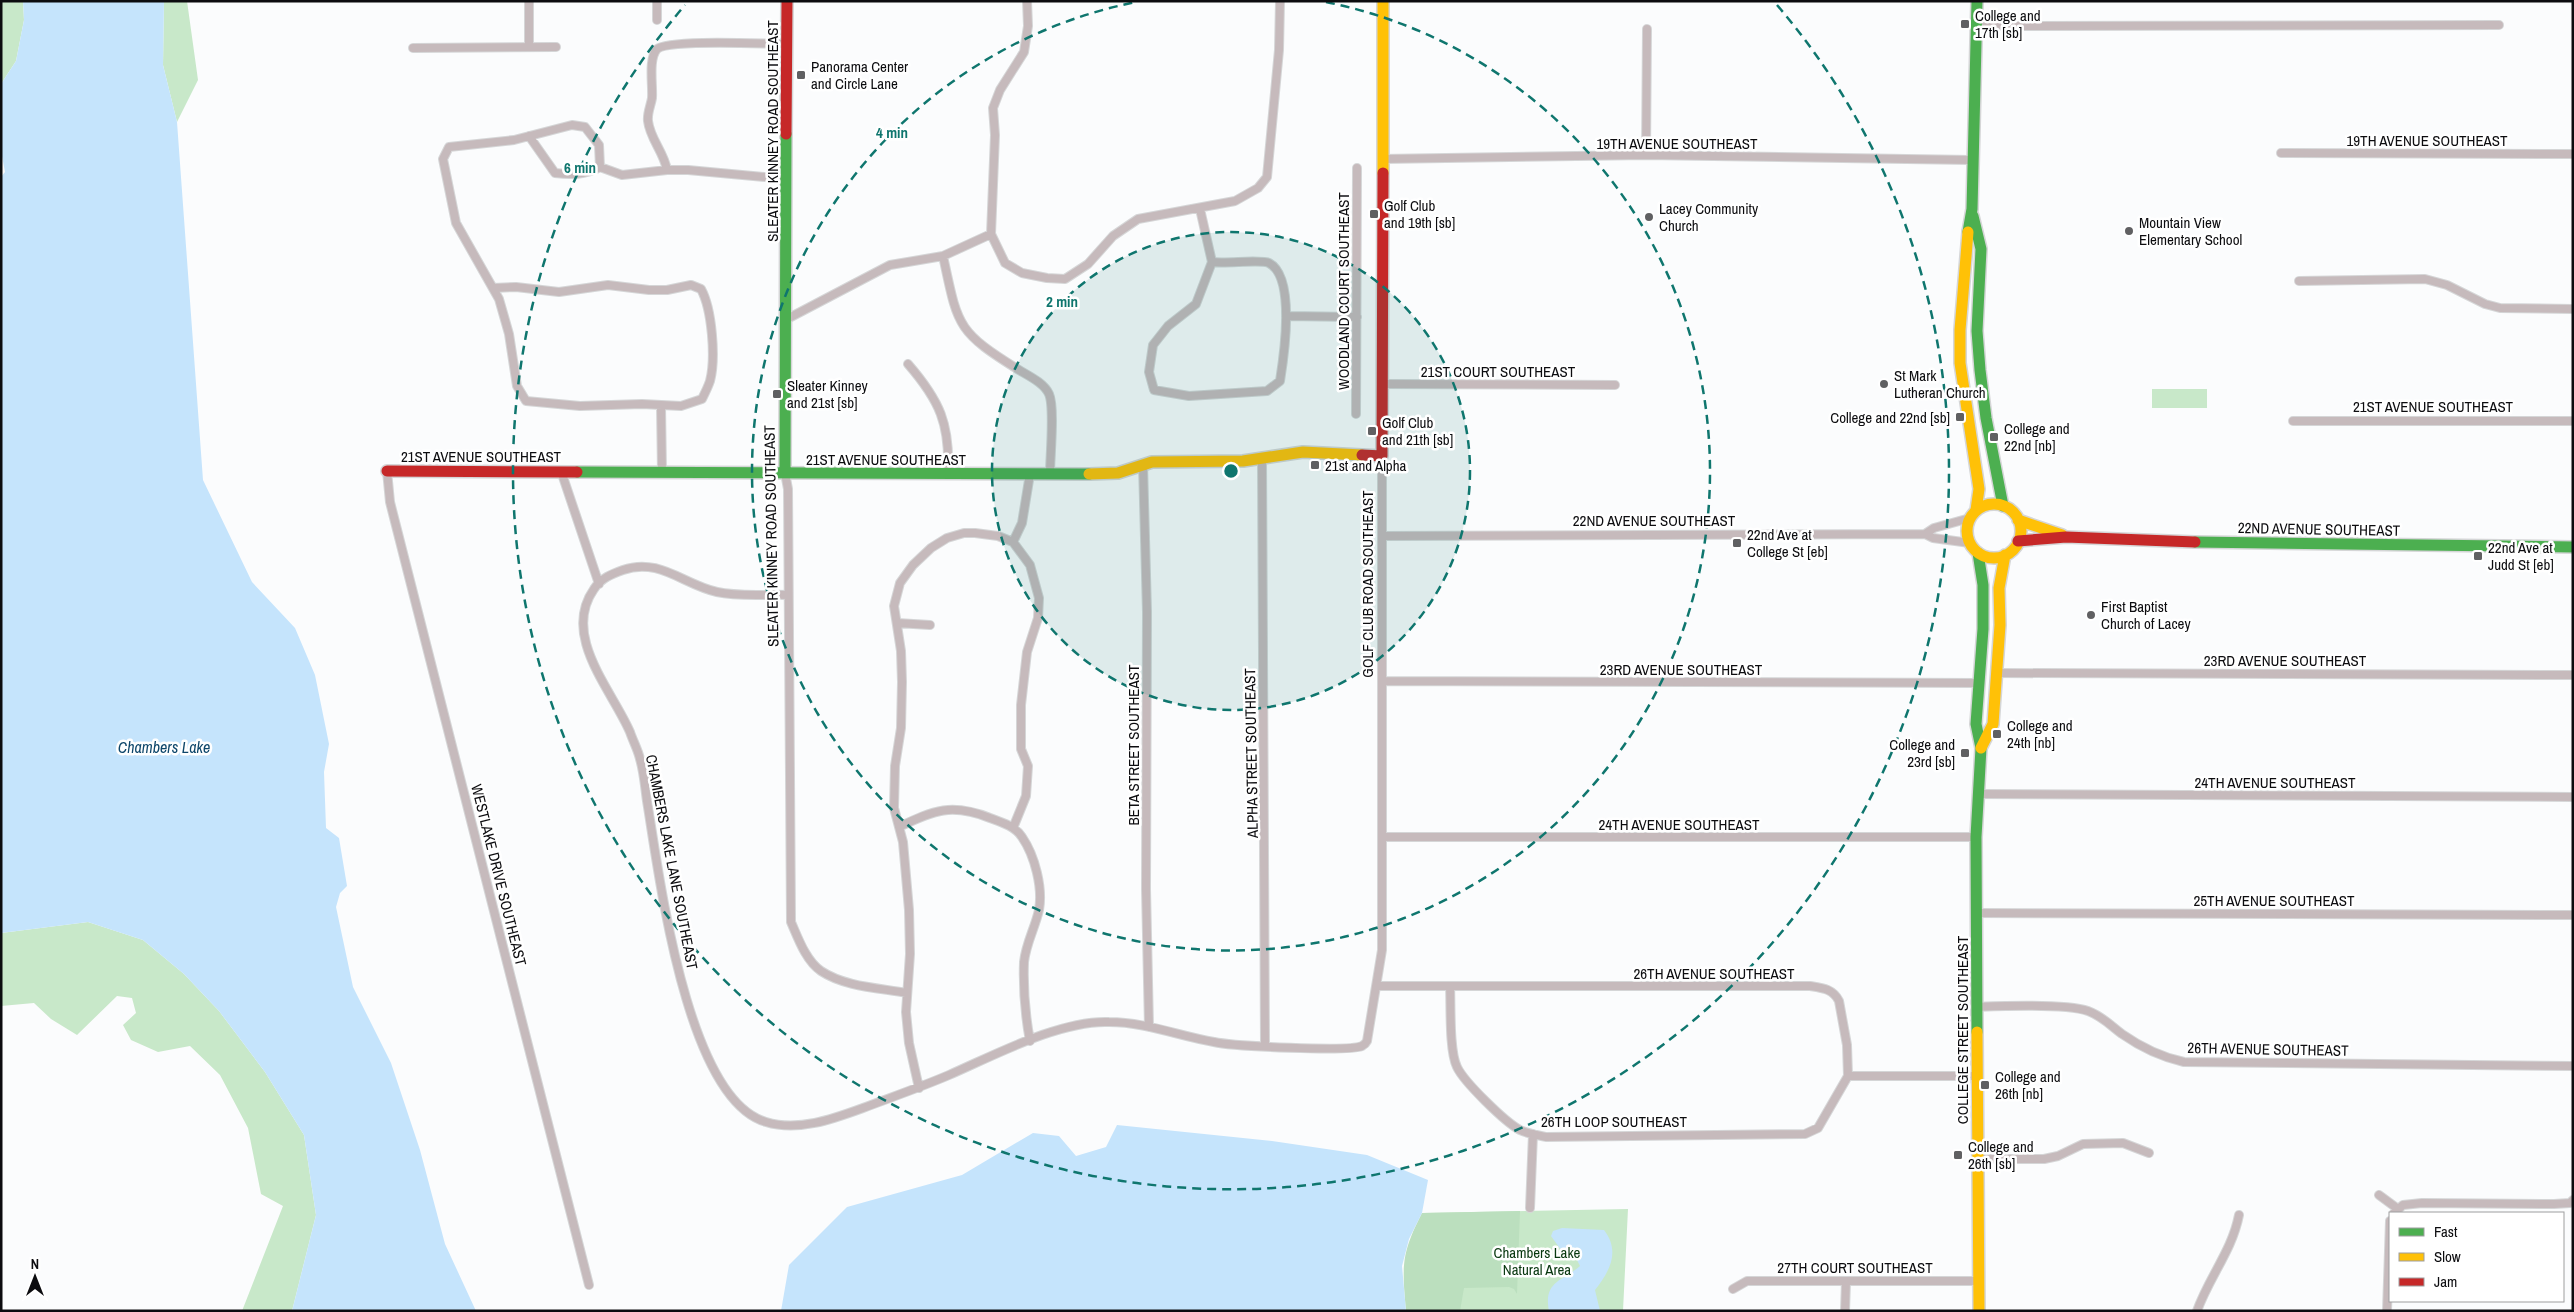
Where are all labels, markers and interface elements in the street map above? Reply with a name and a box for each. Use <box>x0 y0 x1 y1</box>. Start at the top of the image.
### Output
place label: College and 17th [sb] <box>1975 5 2041 43</box>
marker: College and 17th [sb] <box>1959 18 1971 30</box>
street label: SLEATER KINNEY ROAD SOUTHEAST <box>762 20 783 242</box>
place label: Panorama Center and Circle Lane <box>811 56 908 94</box>
marker: Panorama Center and Circle Lane <box>795 69 807 81</box>
text: 4 min <box>876 122 908 143</box>
street label: 19TH AVENUE SOUTHEAST <box>2346 130 2508 151</box>
street label: 19TH AVENUE SOUTHEAST <box>1596 133 1758 154</box>
text: 6 min <box>564 157 596 178</box>
street label: WOODLAND COURT SOUTHEAST <box>1333 192 1354 390</box>
place label: Golf Club and 19th [sb] <box>1384 195 1455 233</box>
place label: Lacey Community Church <box>1659 198 1759 236</box>
marker: Golf Club and 19th [sb] <box>1368 208 1380 220</box>
marker: Lacey Community Church <box>1643 211 1655 223</box>
place label: Mountain View Elementary School <box>2139 212 2242 250</box>
marker: Mountain View Elementary School <box>2123 225 2135 237</box>
text: 2 min <box>1046 291 1078 312</box>
street label: 21ST COURT SOUTHEAST <box>1421 361 1576 382</box>
place label: St Mark Lutheran Church <box>1894 365 1986 403</box>
place label: Sleater Kinney and 21st [sb] <box>787 375 869 413</box>
marker: St Mark Lutheran Church <box>1878 378 1890 390</box>
marker: Sleater Kinney and 21st [sb] <box>771 388 783 400</box>
street label: 21ST AVENUE SOUTHEAST <box>2353 396 2514 417</box>
place label: College and 22nd [sb] <box>1830 407 1950 428</box>
marker: College and 22nd [sb] <box>1954 411 1966 423</box>
place label: Golf Club and 21th [sb] <box>1382 412 1453 450</box>
place label: College and 22nd [nb] <box>2004 418 2070 456</box>
street label: SLEATER KINNEY ROAD SOUTHEAST <box>759 424 783 647</box>
marker: Golf Club and 21th [sb] <box>1366 425 1378 437</box>
marker: College and 22nd [nb] <box>1988 431 2000 443</box>
street label: 21ST AVENUE SOUTHEAST <box>401 446 562 467</box>
street label: 21ST AVENUE SOUTHEAST <box>806 449 967 470</box>
place label: 21st and Alpha <box>1325 455 1407 476</box>
marker: 21st and Alpha <box>1309 459 1321 471</box>
centre of rings <box>1222 462 1240 480</box>
street label: GOLF CLUB ROAD SOUTHEAST <box>1357 490 1378 678</box>
street label: 22ND AVENUE SOUTHEAST <box>1573 510 1736 531</box>
street label: 22ND AVENUE SOUTHEAST <box>2238 517 2401 541</box>
place label: 22nd Ave at College St [eb] <box>1747 524 1828 562</box>
marker: 22nd Ave at College St [eb] <box>1731 537 1743 549</box>
place label: 22nd Ave at Judd St [eb] <box>2488 537 2554 575</box>
marker: 22nd Ave at Judd St [eb] <box>2472 550 2484 562</box>
place label: First Baptist Church of Lacey <box>2101 596 2191 634</box>
marker: First Baptist Church of Lacey <box>2085 609 2097 621</box>
street label: 23RD AVENUE SOUTHEAST <box>2204 650 2367 671</box>
street label: 23RD AVENUE SOUTHEAST <box>1600 659 1763 680</box>
street label: BETA STREET SOUTHEAST <box>1123 664 1144 825</box>
street label: ALPHA STREET SOUTHEAST <box>1239 667 1263 839</box>
place label: College and 24th [nb] <box>2007 715 2073 753</box>
marker: College and 24th [nb] <box>1991 728 2003 740</box>
place label: College and 23rd [sb] <box>1889 734 1955 772</box>
water label: Chambers Lake <box>118 736 210 758</box>
marker: College and 23rd [sb] <box>1959 747 1971 759</box>
street label: CHAMBERS LAKE LANE SOUTHEAST <box>641 753 703 972</box>
street label: 24TH AVENUE SOUTHEAST <box>2194 772 2356 793</box>
street label: WESTLAKE DRIVE SOUTHEAST <box>466 782 532 969</box>
street label: 24TH AVENUE SOUTHEAST <box>1598 814 1760 835</box>
street label: 25TH AVENUE SOUTHEAST <box>2193 890 2355 911</box>
street label: COLLEGE STREET SOUTHEAST <box>1952 935 1973 1124</box>
street label: 26TH AVENUE SOUTHEAST <box>1633 963 1795 984</box>
street label: 26TH AVENUE SOUTHEAST <box>2187 1037 2349 1061</box>
place label: College and 26th [nb] <box>1995 1066 2061 1104</box>
marker: College and 26th [nb] <box>1979 1079 1991 1091</box>
street label: 26TH LOOP SOUTHEAST <box>1541 1111 1688 1132</box>
place label: College and 26th [sb] <box>1968 1136 2034 1174</box>
marker: College and 26th [sb] <box>1952 1149 1964 1161</box>
legend <box>2389 1212 2564 1302</box>
text: Fast <box>2434 1221 2458 1242</box>
park label: Chambers Lake Natural Area <box>1494 1242 1581 1280</box>
text: Slow <box>2434 1246 2461 1267</box>
north arrow <box>10 1252 60 1302</box>
text: N <box>31 1255 39 1273</box>
street label: 27TH COURT SOUTHEAST <box>1777 1257 1933 1278</box>
text: Jam <box>2434 1271 2457 1292</box>

